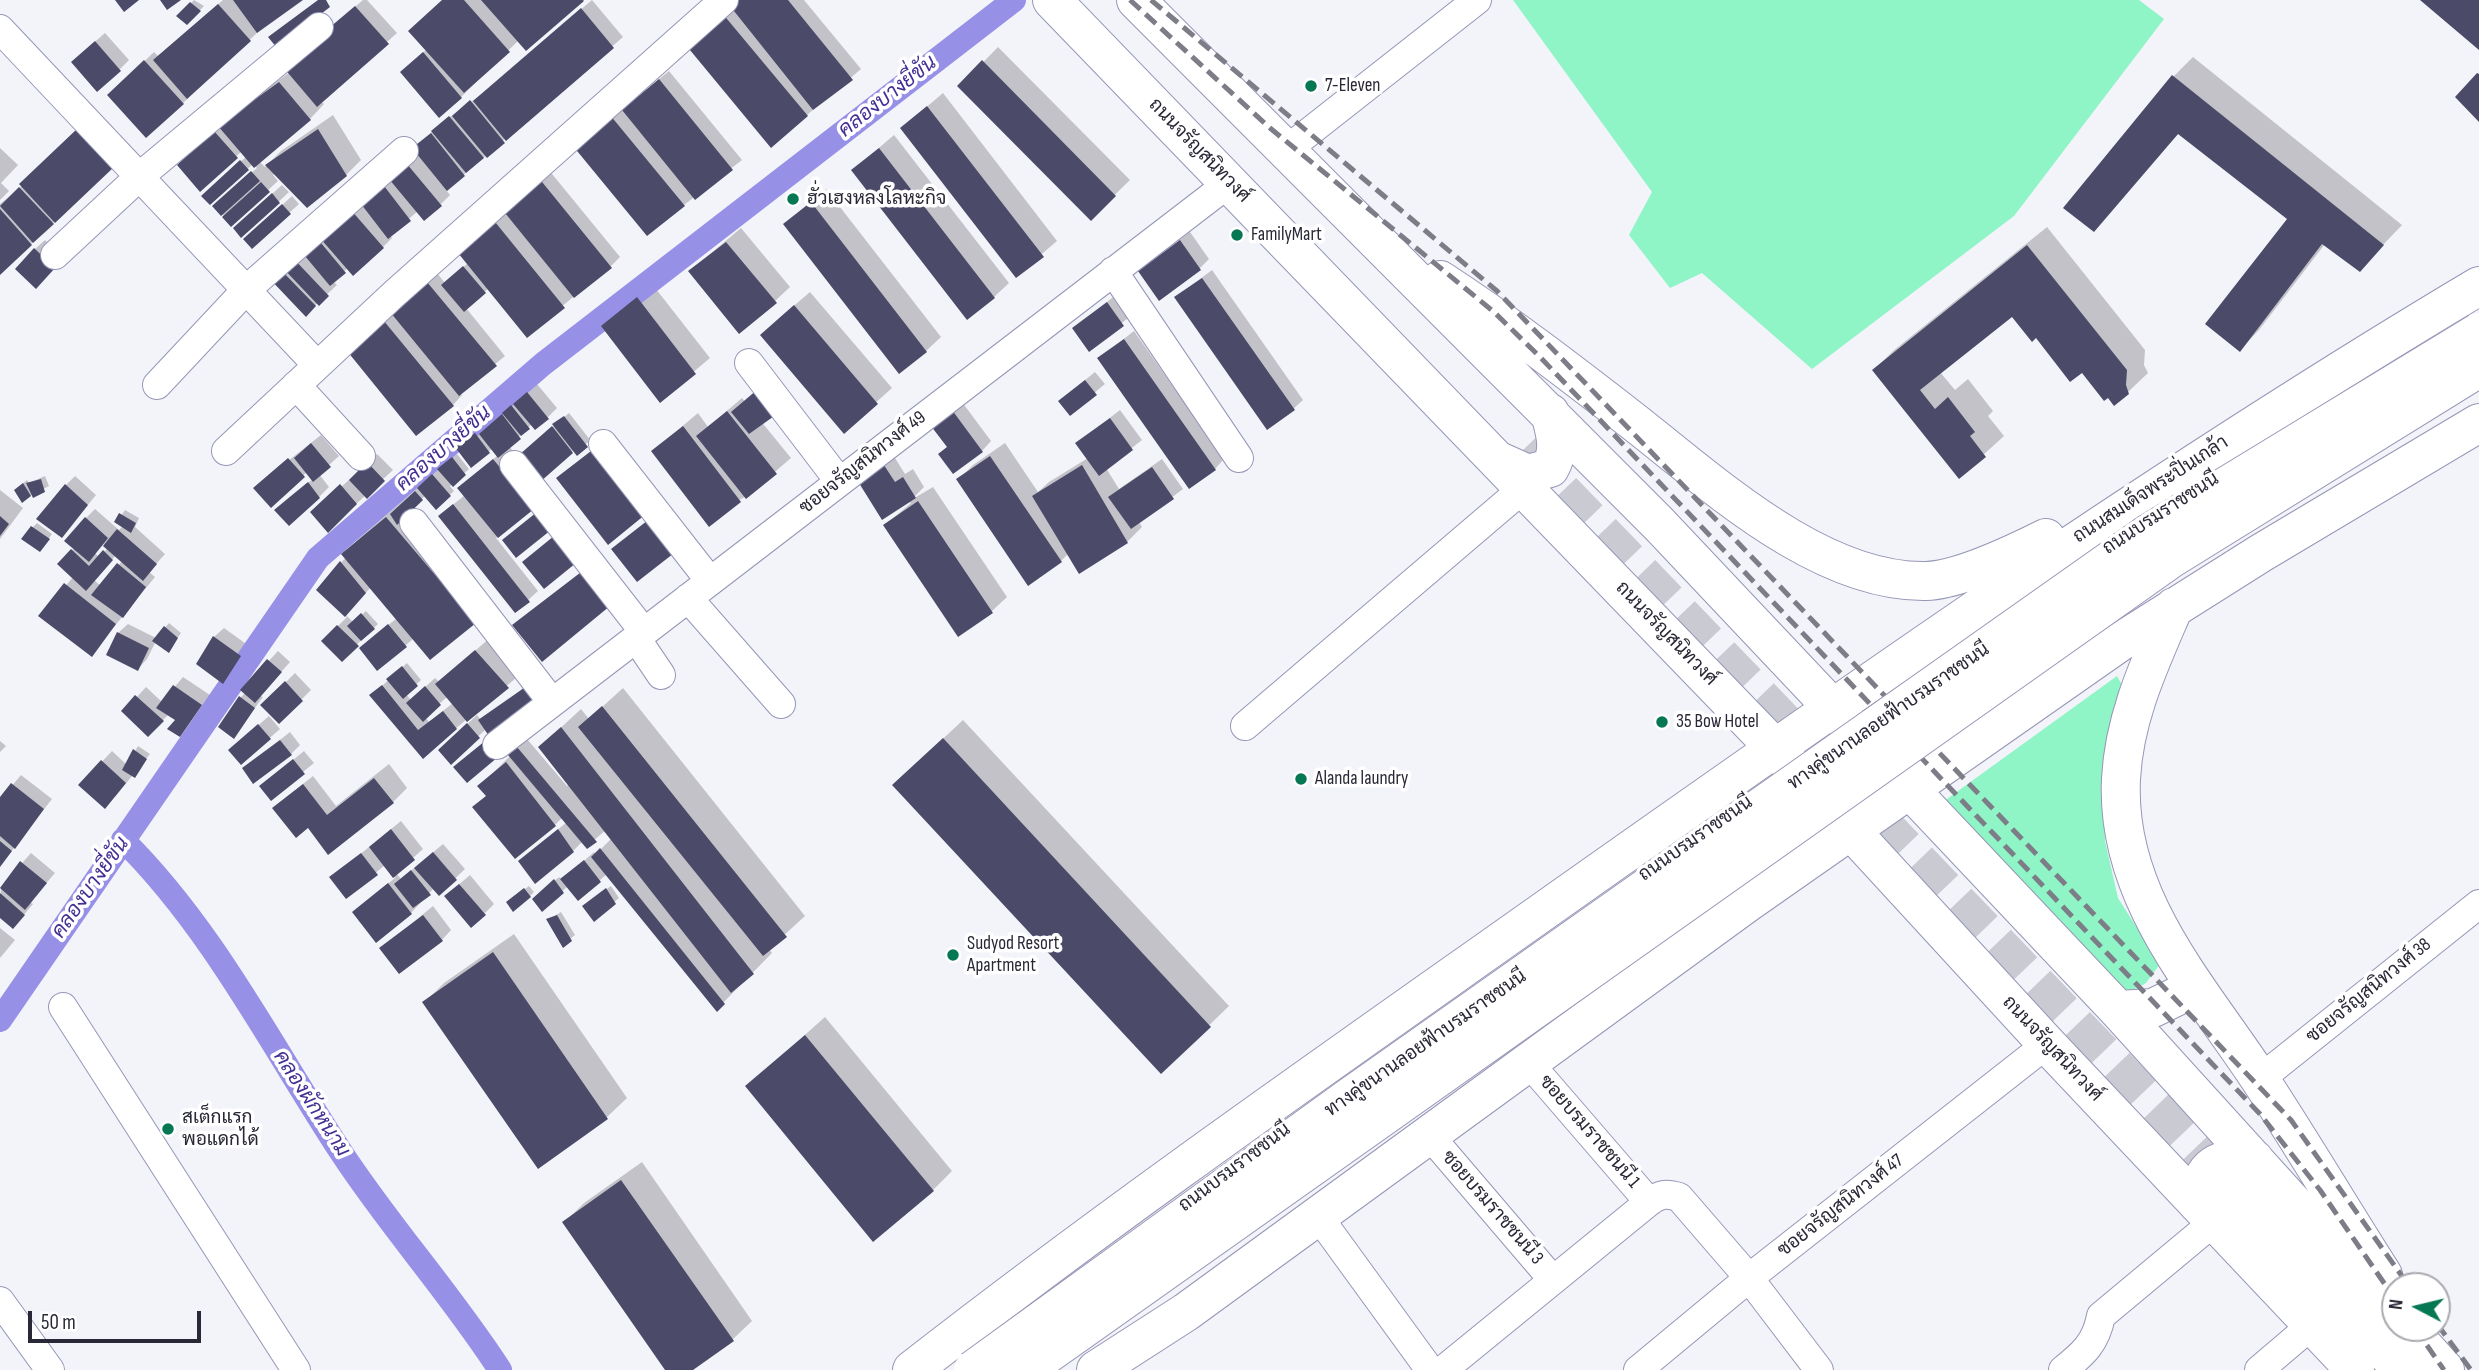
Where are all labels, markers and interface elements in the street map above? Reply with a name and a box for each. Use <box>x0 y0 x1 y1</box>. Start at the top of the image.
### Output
water label: คลองบางยี่ขัน <box>834 51 942 143</box>
place label: 7-Eleven <box>1325 75 1380 97</box>
marker: 7-Eleven <box>1303 78 1319 94</box>
street label: ถนนจรัญสนิทวงศ์ <box>1144 94 1254 208</box>
place label: ฮั่วเฮงหลงโลหะกิจ <box>807 188 946 210</box>
marker: ฮั่วเฮงหลงโลหะกิจ <box>785 191 801 207</box>
place label: FamilyMart <box>1251 224 1322 246</box>
marker: FamilyMart <box>1229 227 1245 243</box>
water label: คลองบางยี่ขัน <box>391 401 497 497</box>
street label: ซอยจรัญสนิทวงศ์ 49 <box>795 407 931 519</box>
street label: ถนนสมเด็จพระปิ่นเกล้า <box>2069 431 2233 549</box>
street label: ถนนบรมราชชนนี <box>2099 468 2223 560</box>
street label: ถนนจรัญสนิทวงศ์ <box>1611 577 1721 691</box>
street label: ทางคู่ขนานลอยฟ้าบรมราชชนนี <box>1784 638 1994 796</box>
place label: 35 Bow Hotel <box>1676 711 1759 733</box>
marker: 35 Bow Hotel <box>1654 714 1670 730</box>
place label: Alanda laundry <box>1315 768 1408 790</box>
marker: Alanda laundry <box>1293 771 1309 787</box>
street label: ถนนบรมราชชนนี <box>1635 791 1757 887</box>
water label: คลองบางยี่ขัน <box>47 833 135 943</box>
place label: Sudyod Resort Apartment <box>967 933 1059 977</box>
street label: ซอยจรัญสนิทวงศ์ 38 <box>2302 934 2436 1048</box>
marker: Sudyod Resort Apartment <box>945 947 961 963</box>
street label: ทางคู่ขนานลอยฟ้าบรมราชชนนี <box>1321 965 1531 1123</box>
street label: ถนนจรัญสนิทวงศ์ <box>1997 991 2107 1107</box>
water label: คลองผักหนาม <box>267 1046 355 1162</box>
street label: ซอยบรมราชชนนี 1 <box>1534 1071 1644 1193</box>
place label: สเต็กแรก พอแดกได้ <box>182 1107 259 1151</box>
street label: ถนนบรมราชชนนี <box>1175 1119 1295 1217</box>
marker: สเต็กแรก พอแดกได้ <box>160 1121 176 1137</box>
street label: ซอยบรมราชชนนี 3 <box>1436 1146 1548 1270</box>
street label: ซอยจรัญสนิทวงศ์ 47 <box>1774 1150 1908 1262</box>
north arrow <box>2381 1272 2451 1342</box>
scale bar <box>32 1296 205 1340</box>
text: N <box>2385 1298 2409 1311</box>
text: 50 m <box>41 1310 76 1335</box>

